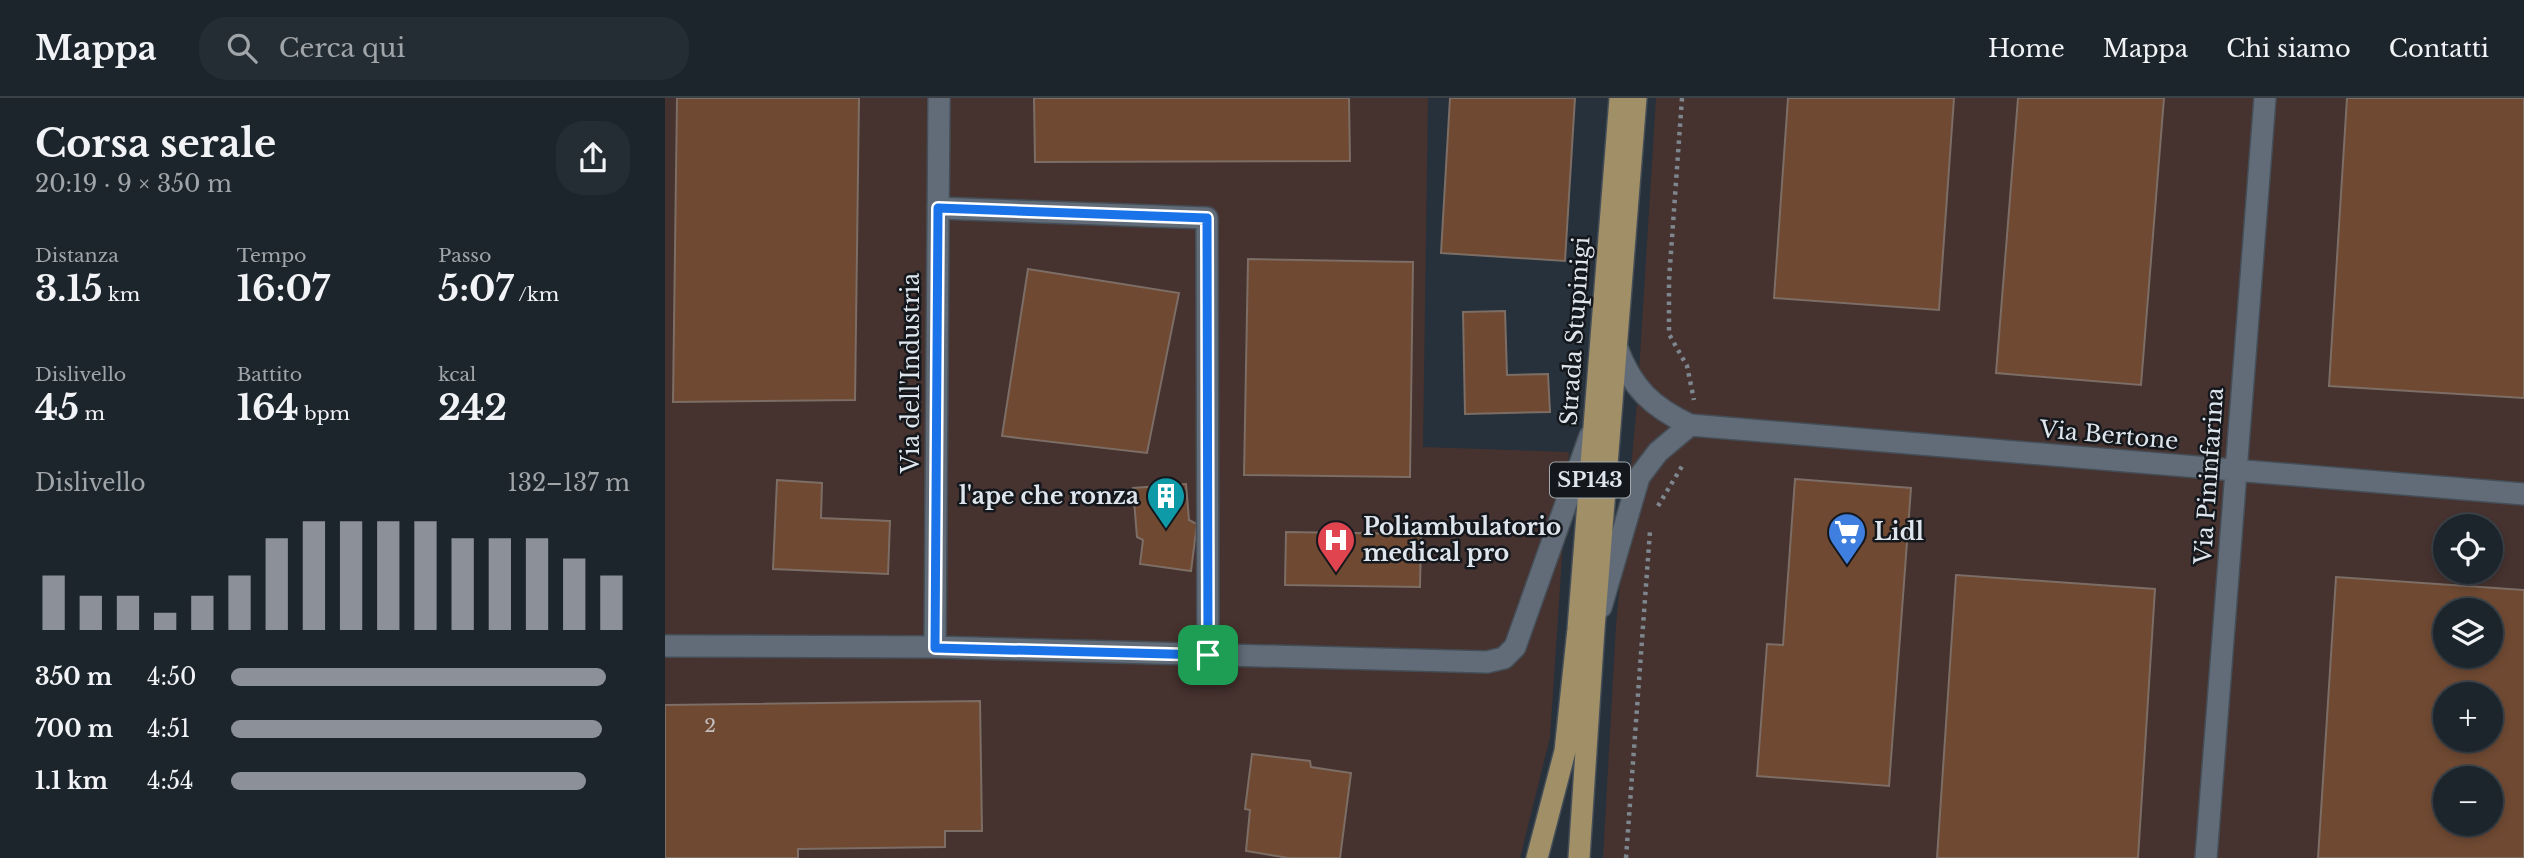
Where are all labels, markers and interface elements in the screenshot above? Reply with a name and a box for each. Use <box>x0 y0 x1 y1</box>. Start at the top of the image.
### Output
search box <box>199 17 689 80</box>
text: Mappa <box>35 28 157 69</box>
icon: search <box>223 29 261 67</box>
text: Cerca qui <box>279 32 405 64</box>
text: Home <box>1988 34 2065 63</box>
text: Mappa <box>2103 34 2188 63</box>
text: Chi siamo <box>2226 34 2351 63</box>
text: Contatti <box>2389 34 2489 63</box>
text: Corsa serale <box>35 120 276 167</box>
button: share <box>556 121 630 195</box>
text: 20:19 · 9 × 350 m <box>35 170 232 198</box>
street label: Strada Stupinigi <box>1554 235 1596 426</box>
text: Distanza <box>35 244 119 267</box>
text: Tempo <box>237 244 306 267</box>
text: Passo <box>438 244 491 267</box>
text: 3.15 <box>35 267 102 310</box>
text: 16:07 <box>237 267 330 310</box>
text: 5:07 <box>438 267 514 310</box>
street label: Via dell'Industria <box>897 273 925 474</box>
text: km <box>102 283 140 306</box>
text: /km <box>514 283 559 306</box>
text: Dislivello <box>35 363 126 386</box>
text: Battito <box>237 363 302 386</box>
text: kcal <box>438 363 476 386</box>
text: 45 <box>35 386 79 429</box>
text: 164 <box>237 386 299 429</box>
text: 242 <box>438 386 507 429</box>
street label: Via Pininfarina <box>2189 386 2229 567</box>
text: m <box>79 402 105 425</box>
text: bpm <box>299 402 350 425</box>
street label: Via Bertone <box>2037 415 2180 455</box>
road number: SP143 <box>1550 462 1630 498</box>
text: Dislivello <box>35 469 146 497</box>
text: 132–137 m <box>508 469 630 497</box>
building icon: l'ape che ronza <box>1145 475 1187 530</box>
place label: l'ape che ronza <box>959 482 1139 510</box>
supermarket icon: Lidl <box>1826 511 1868 566</box>
place label: Poliambulatorio medical pro <box>1363 513 1561 567</box>
map controls <box>2433 514 2503 836</box>
button: locate <box>2433 514 2503 584</box>
place label: Lidl <box>1874 518 1924 546</box>
hospital icon: Poliambulatorio medical pro <box>1315 519 1357 574</box>
button: layers <box>2433 598 2503 668</box>
pin <box>1178 625 1238 685</box>
icon: arrive <box>1189 636 1227 674</box>
text: 350 m <box>35 663 112 691</box>
text: 4:50 <box>147 663 197 691</box>
button: + <box>2433 682 2503 752</box>
house number: 2 <box>704 714 716 737</box>
text: 700 m <box>35 715 113 743</box>
text: 4:51 <box>147 715 190 743</box>
button: − <box>2433 766 2503 836</box>
text: 1.1 km <box>35 767 108 795</box>
text: 4:54 <box>147 767 194 795</box>

